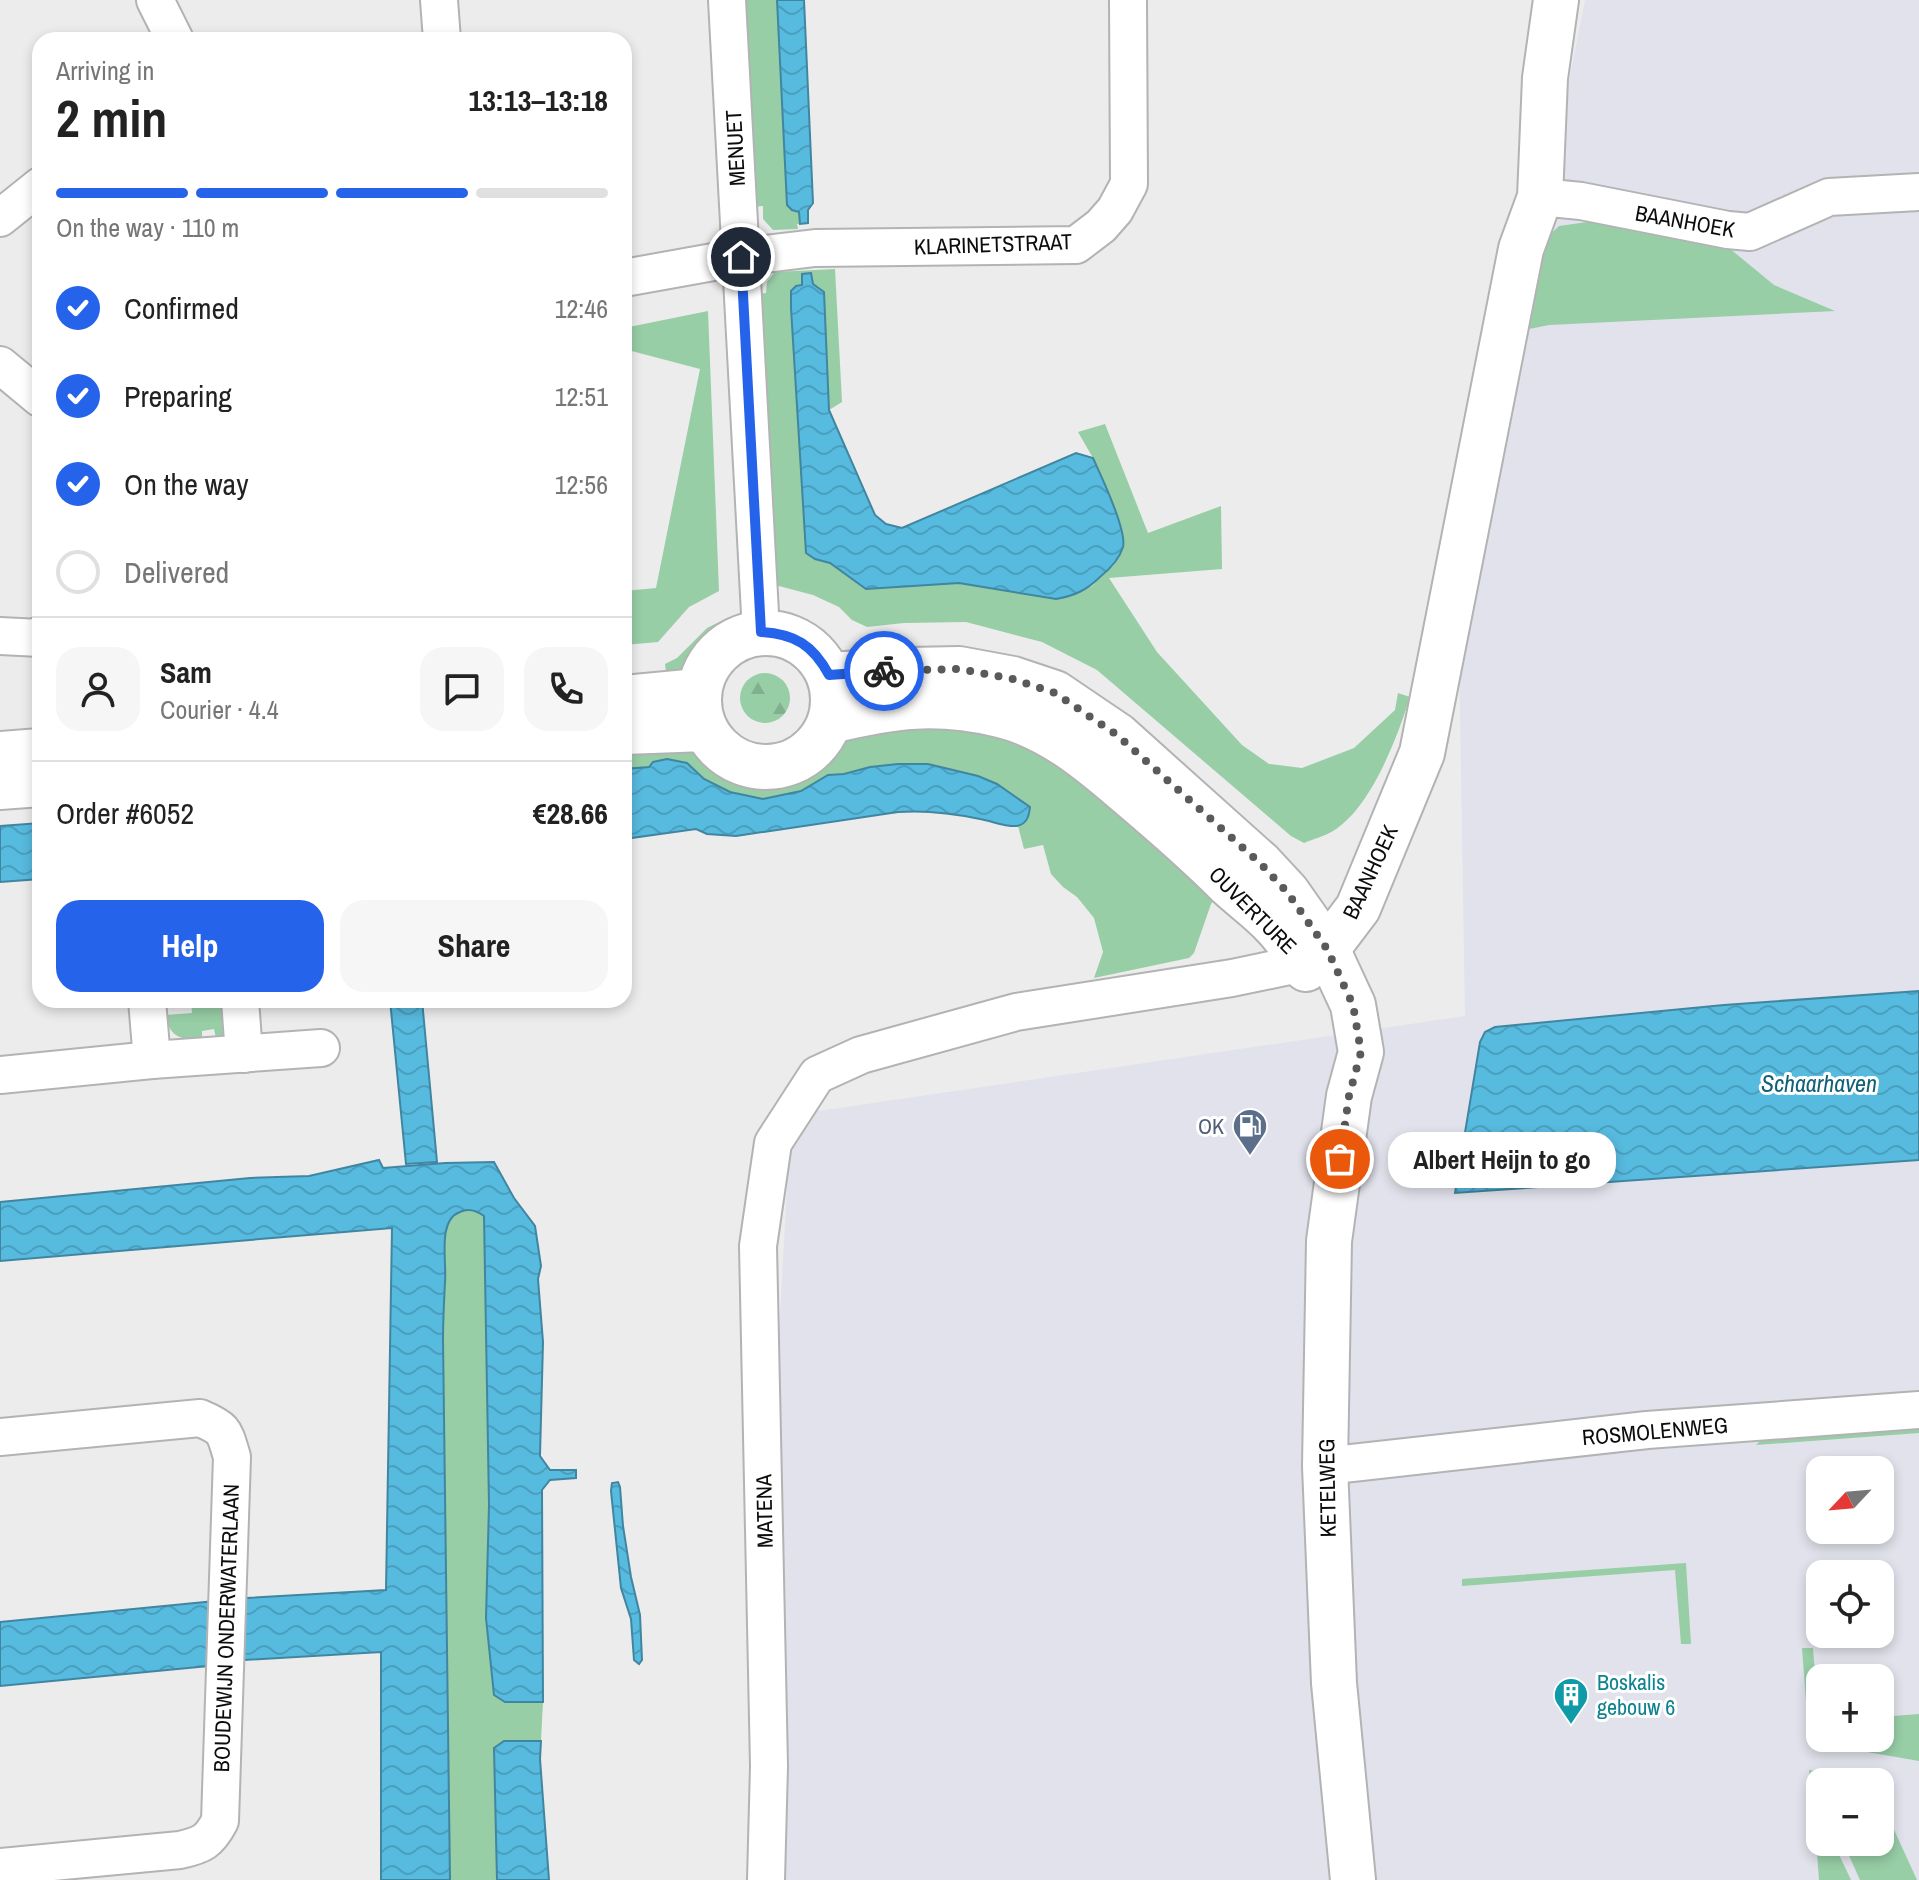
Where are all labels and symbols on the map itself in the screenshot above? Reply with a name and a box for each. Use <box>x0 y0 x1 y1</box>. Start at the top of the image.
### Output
street label: MENUET <box>718 109 752 187</box>
street label: BAANHOEK <box>1633 198 1737 244</box>
pin <box>707 223 775 291</box>
street label: KLARINETSTRAAT <box>913 226 1073 262</box>
courier <box>844 631 924 711</box>
street label: BAANHOEK <box>1335 820 1405 924</box>
street label: OUVERTURE <box>1202 859 1304 961</box>
water label: Schaarhaven <box>1761 1067 1877 1099</box>
fuel station icon: OK <box>1231 1107 1269 1157</box>
place label: OK <box>1198 1111 1224 1141</box>
pin <box>1306 1125 1374 1193</box>
callout: Albert Heijn to go <box>1388 1131 1616 1187</box>
street label: ROSMOLENWEG <box>1581 1410 1729 1452</box>
street label: KETELWEG <box>1311 1438 1343 1538</box>
north arrow <box>1806 1456 1894 1544</box>
street label: MATENA <box>748 1473 780 1548</box>
street label: BOUDEWIJN ONDERWATERLAAN <box>206 1483 246 1773</box>
place label: Boskalis gebouw 6 <box>1597 1667 1675 1722</box>
building icon: Boskalis gebouw 6 <box>1552 1676 1590 1726</box>

